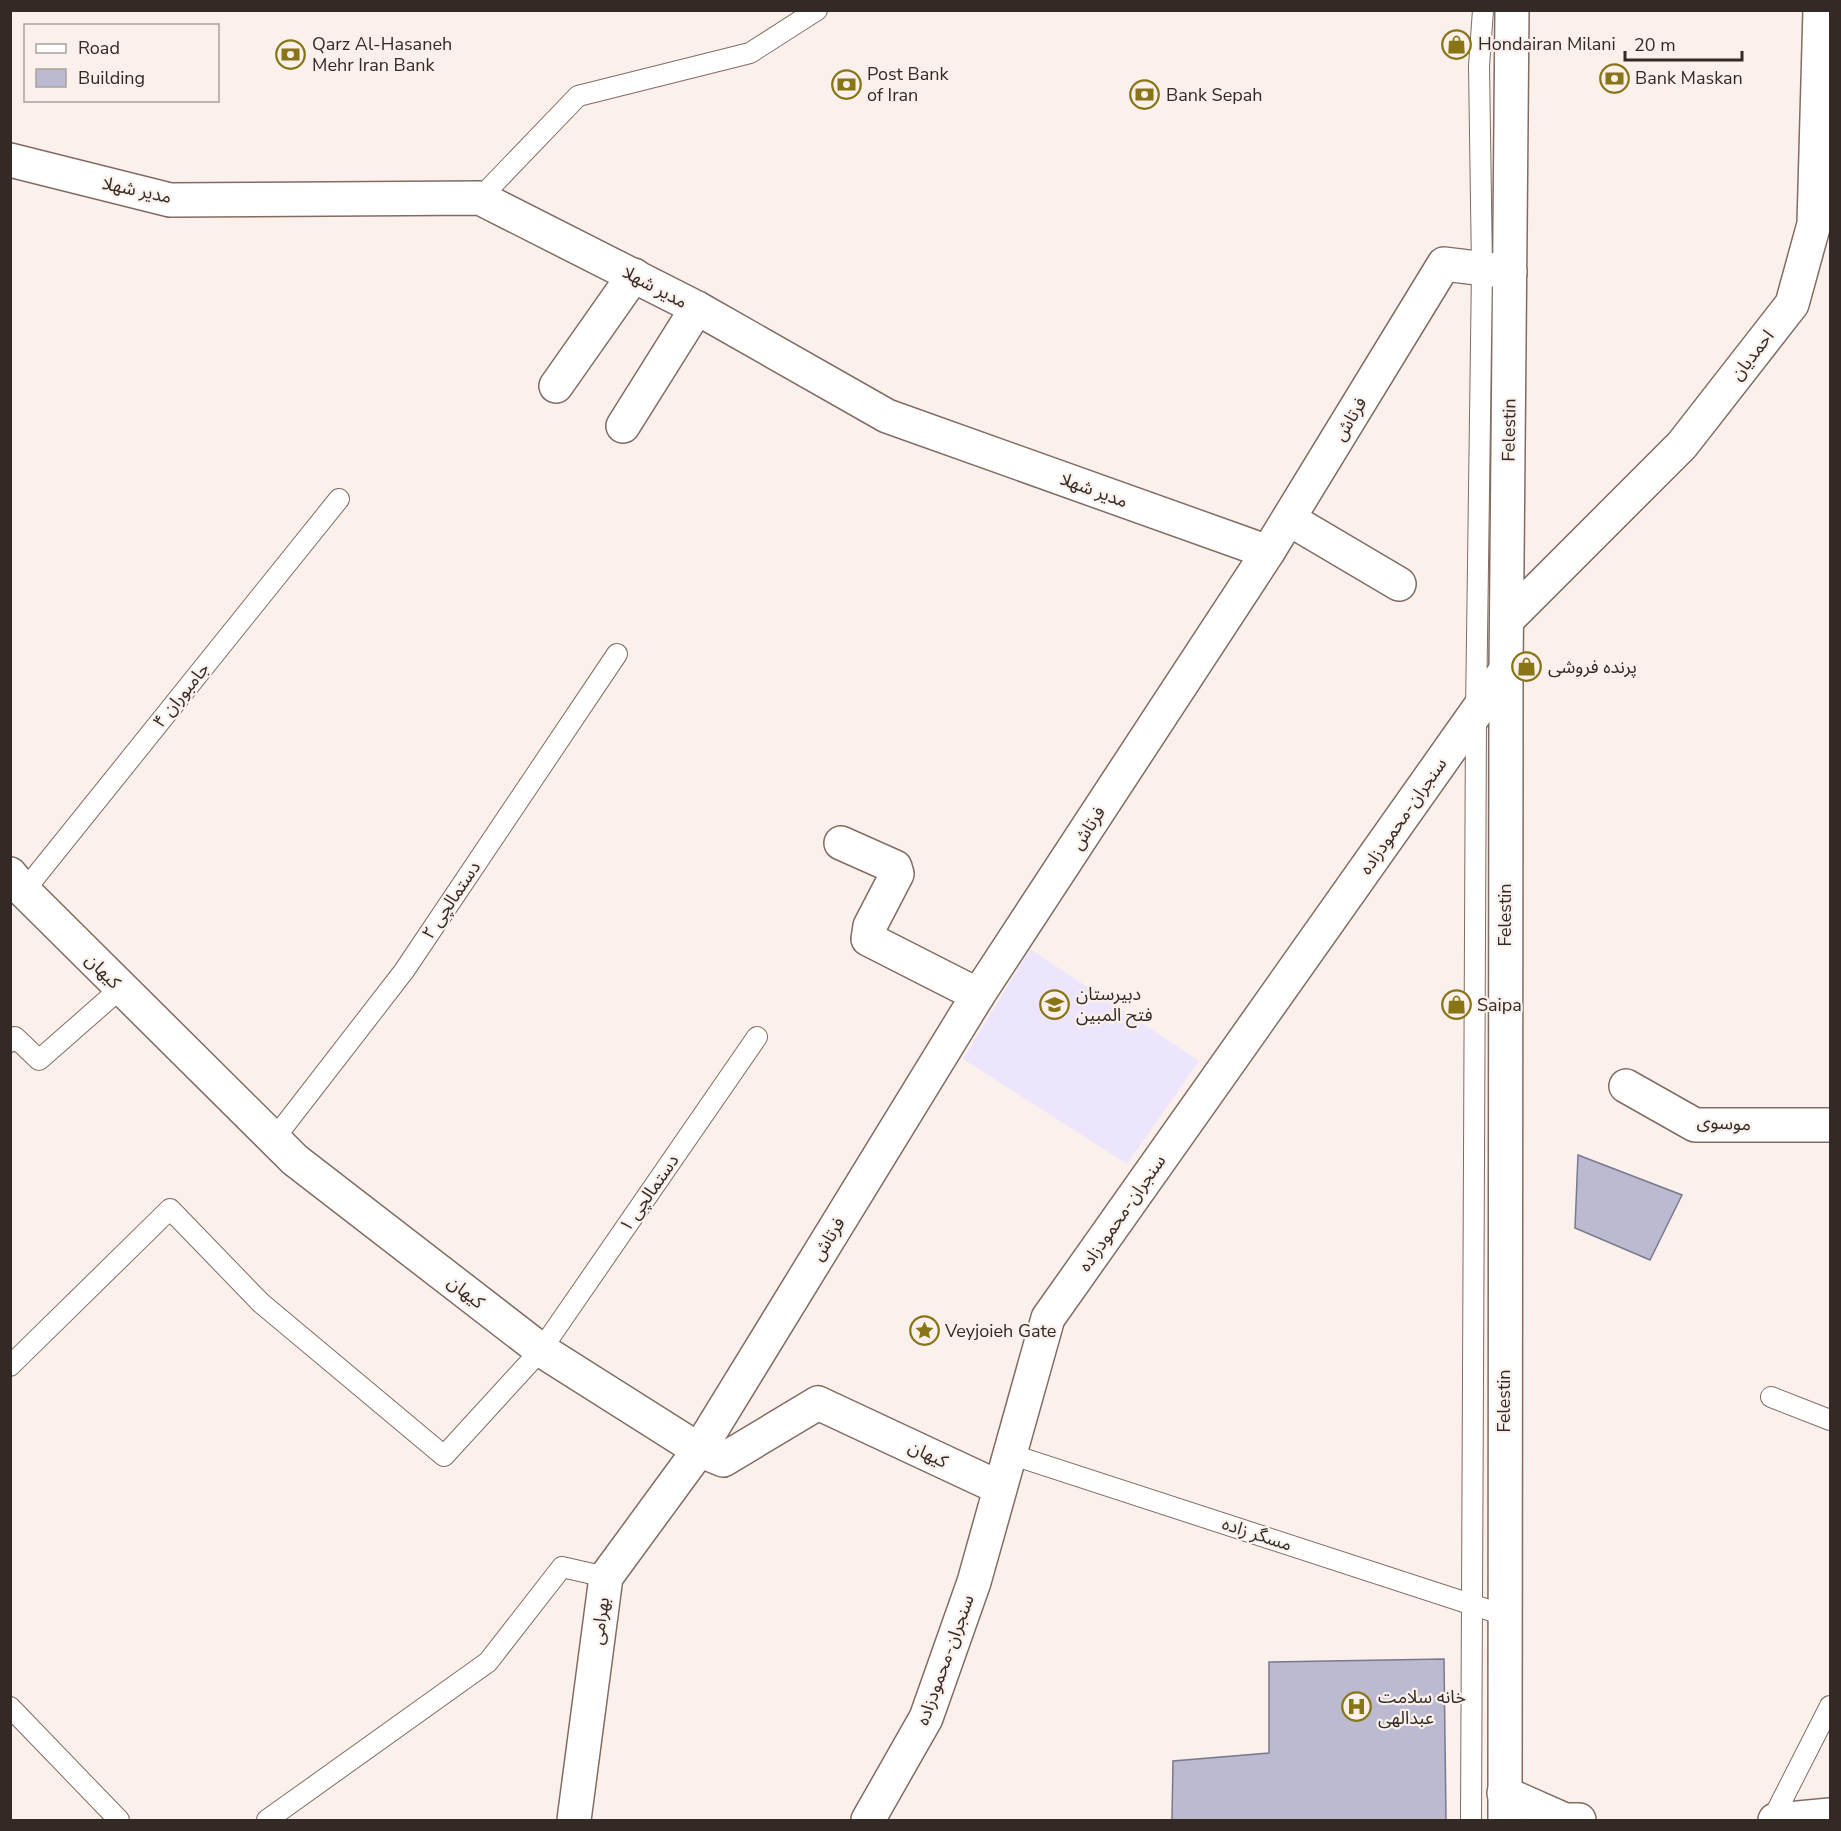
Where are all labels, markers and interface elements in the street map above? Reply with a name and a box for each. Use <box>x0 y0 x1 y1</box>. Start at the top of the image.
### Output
legend <box>24 24 219 102</box>
scale bar <box>1625 24 1742 62</box>
shop icon: Hondairan Milani <box>1441 28 1473 60</box>
place label: Qarz Al-Hasaneh Mehr Iran Bank <box>312 32 452 77</box>
place label: Hondairan Milani <box>1478 32 1616 56</box>
text: 20 m <box>1634 33 1676 57</box>
text: Road <box>78 36 120 60</box>
bank icon: Qarz Al-Hasaneh Mehr Iran Bank <box>275 38 307 70</box>
place label: Post Bank of Iran <box>867 62 949 107</box>
bank icon: Bank Maskan <box>1598 62 1630 94</box>
text: Building <box>78 66 145 90</box>
place label: Bank Maskan <box>1635 66 1743 90</box>
bank icon: Post Bank of Iran <box>830 68 862 100</box>
bank icon: Bank Sepah <box>1129 79 1161 111</box>
place label: Bank Sepah <box>1166 83 1262 107</box>
street label: مدیر شهلا <box>100 171 174 209</box>
street label: مدیر شهلا <box>618 260 692 314</box>
street label: احمدیان <box>1725 325 1779 385</box>
street label: فرتاش <box>1328 393 1372 445</box>
street label: Felestin <box>1496 398 1522 462</box>
street label: مدیر شهلا <box>1057 467 1131 513</box>
shop icon: پرنده فروشی <box>1511 651 1543 683</box>
place label: پرنده فروشی <box>1548 655 1637 679</box>
street label: جامبوران ۴ <box>147 657 215 733</box>
street label: سنجران-محمودزاده <box>1354 753 1452 879</box>
street label: فرتاش <box>1065 802 1111 854</box>
street label: دستمالچی ۲ <box>416 856 486 944</box>
street label: Felestin <box>1493 883 1517 947</box>
street label: کیهان <box>80 948 126 994</box>
place label: دبیرستان فتح المبین <box>1076 982 1152 1028</box>
school or university icon: دبیرستان فتح المبین <box>1039 988 1071 1020</box>
shop icon: Saipa <box>1440 989 1472 1021</box>
place label: Saipa <box>1477 993 1522 1017</box>
street label: موسوی <box>1696 1110 1752 1136</box>
street label: دستمالچی ۱ <box>614 1150 684 1236</box>
street label: سنجران-محمودزاده <box>1073 1150 1171 1276</box>
street label: فرتاش <box>805 1213 851 1265</box>
street label: کیهان <box>443 1270 490 1314</box>
place icon: Veyjoieh Gate <box>908 1315 940 1347</box>
place label: Veyjoieh Gate <box>944 1319 1056 1343</box>
street label: Felestin <box>1492 1369 1516 1433</box>
street label: کیهان <box>904 1434 952 1474</box>
street label: مسگر زاده <box>1219 1511 1295 1557</box>
street label: سنجران-محمودزاده <box>910 1591 980 1729</box>
street label: بهرامی <box>585 1596 615 1646</box>
place label: خانه سلامت عبدالهی <box>1378 1685 1466 1730</box>
hospital icon: خانه سلامت عبدالهی <box>1341 1691 1373 1723</box>

